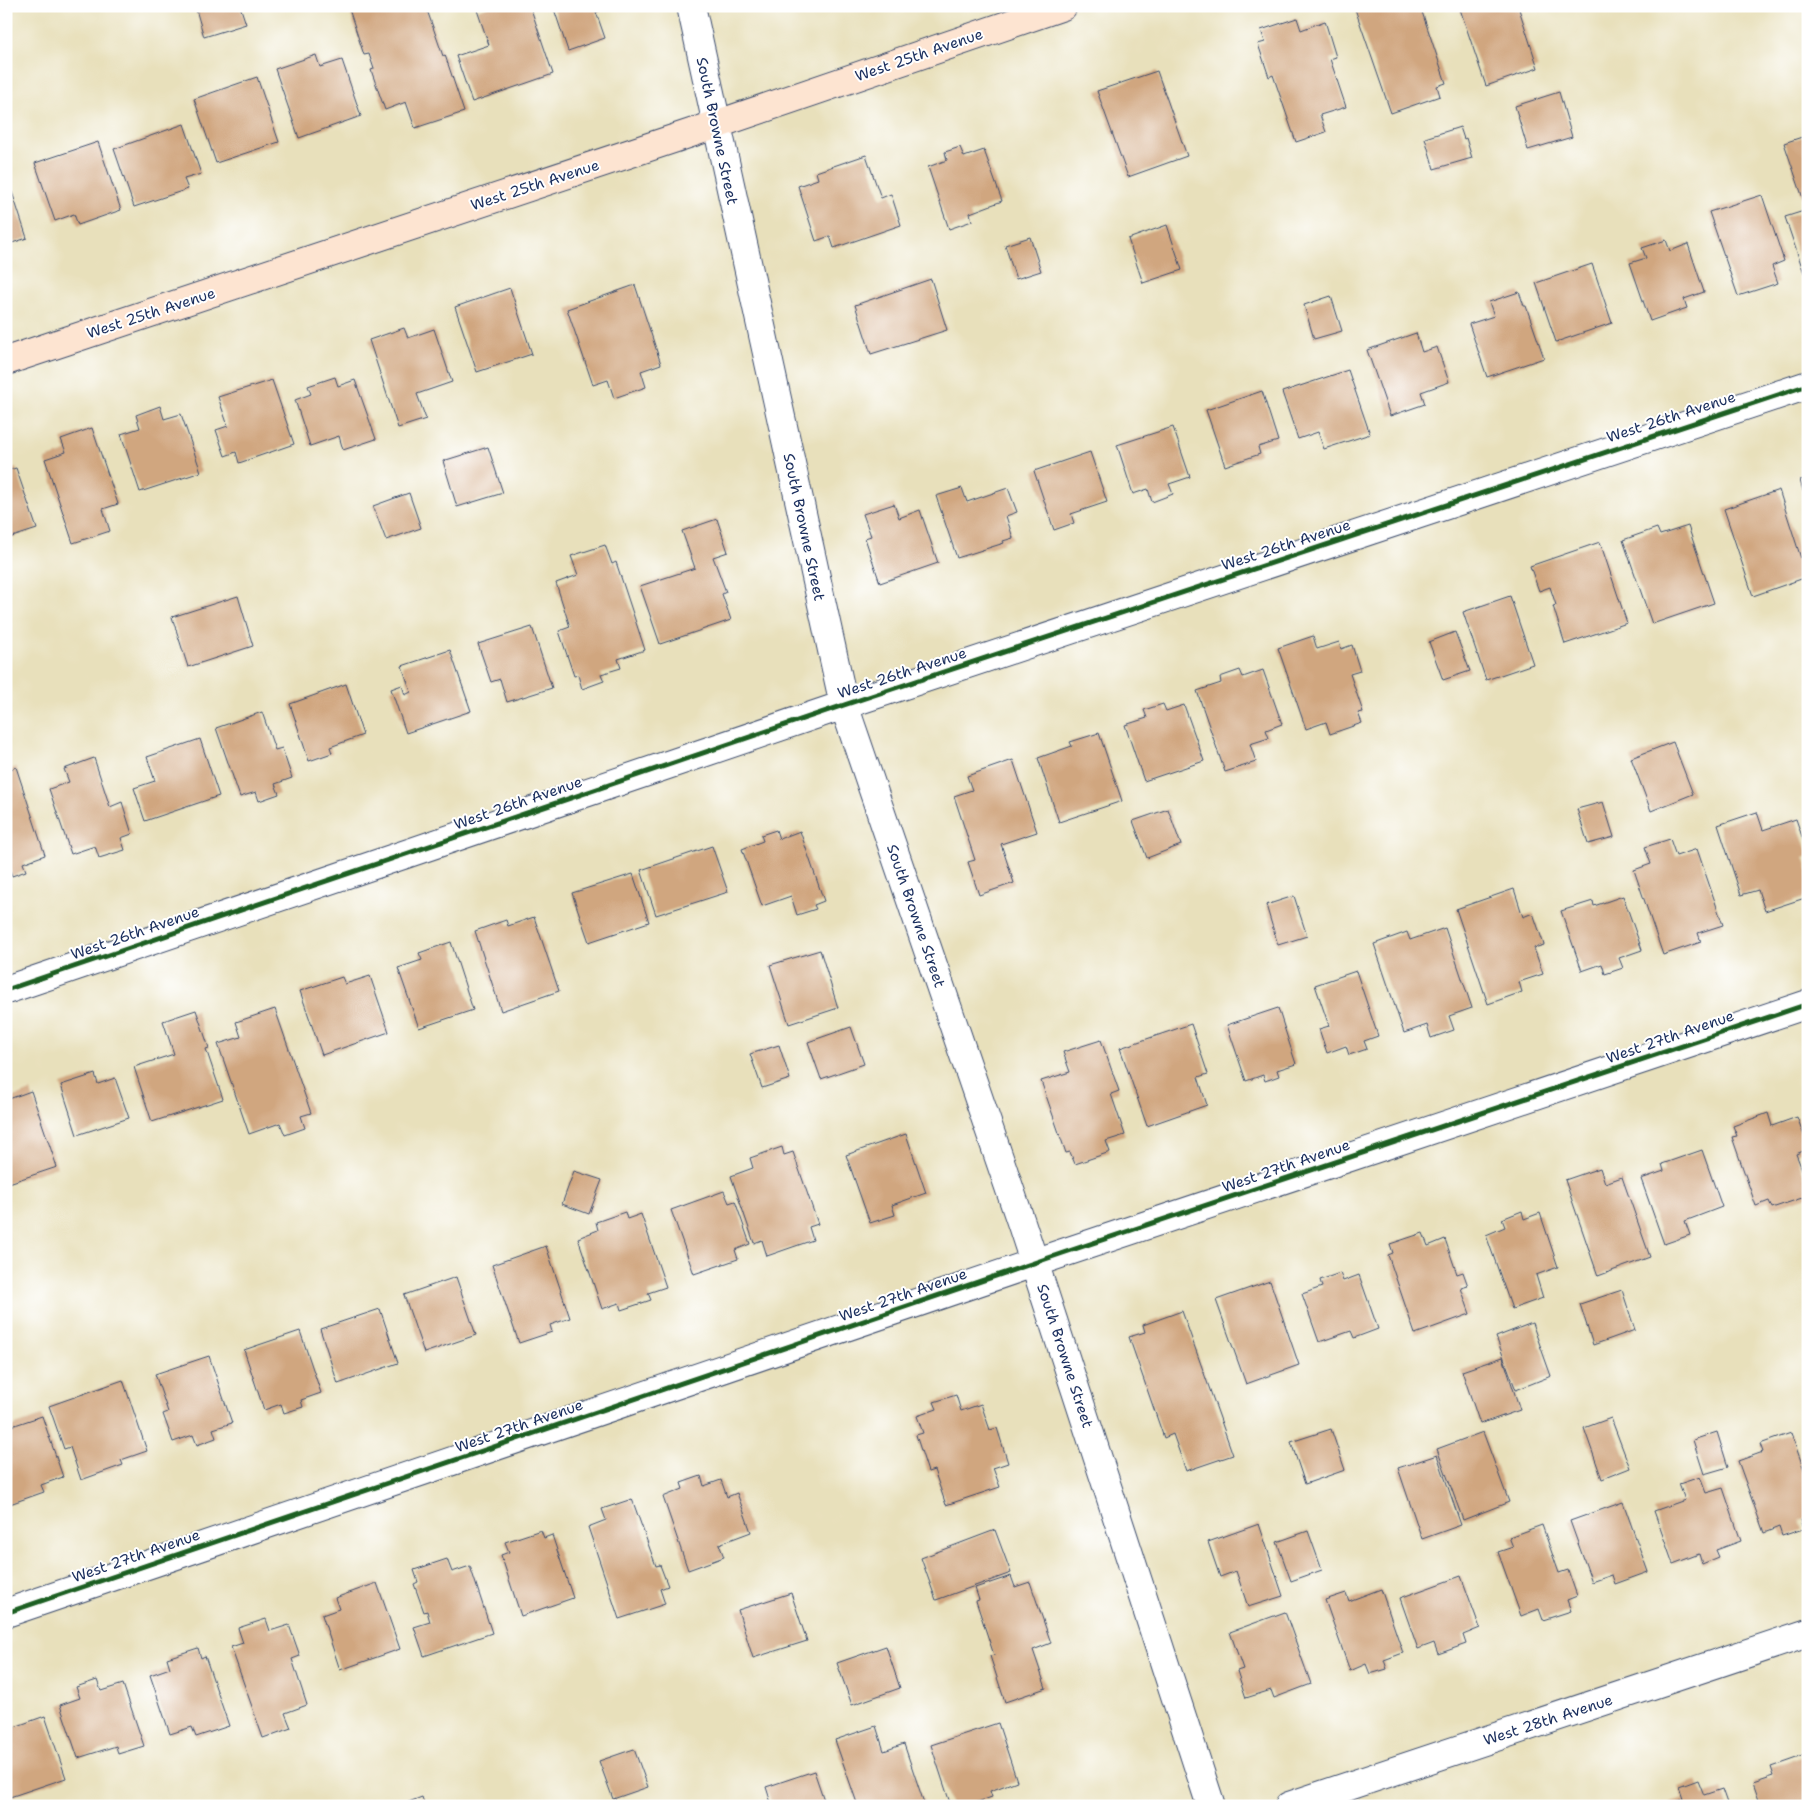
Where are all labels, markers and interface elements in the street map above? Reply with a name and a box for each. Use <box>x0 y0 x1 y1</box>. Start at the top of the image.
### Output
street label: West 25th Avenue <box>852 24 986 86</box>
street label: South Browne Street <box>692 55 742 207</box>
street label: West 25th Avenue <box>468 155 602 215</box>
street label: West 25th Avenue <box>84 283 218 343</box>
street label: West 26th Avenue <box>1604 387 1738 447</box>
street label: South Browne Street <box>779 451 829 603</box>
street label: West 26th Avenue <box>1219 515 1353 575</box>
street label: West 26th Avenue <box>835 643 969 703</box>
street label: West 26th Avenue <box>451 772 585 834</box>
street label: South Browne Street <box>882 842 950 990</box>
street label: West 26th Avenue <box>68 902 202 964</box>
street label: West 27th Avenue <box>1603 1006 1737 1068</box>
street label: West 27th Avenue <box>1219 1135 1353 1197</box>
street label: West 27th Avenue <box>836 1264 970 1326</box>
street label: South Browne Street <box>1032 1281 1098 1431</box>
street label: West 27th Avenue <box>452 1395 586 1457</box>
street label: West 27th Avenue <box>69 1525 203 1587</box>
street label: West 28th Avenue <box>1481 1690 1615 1750</box>

